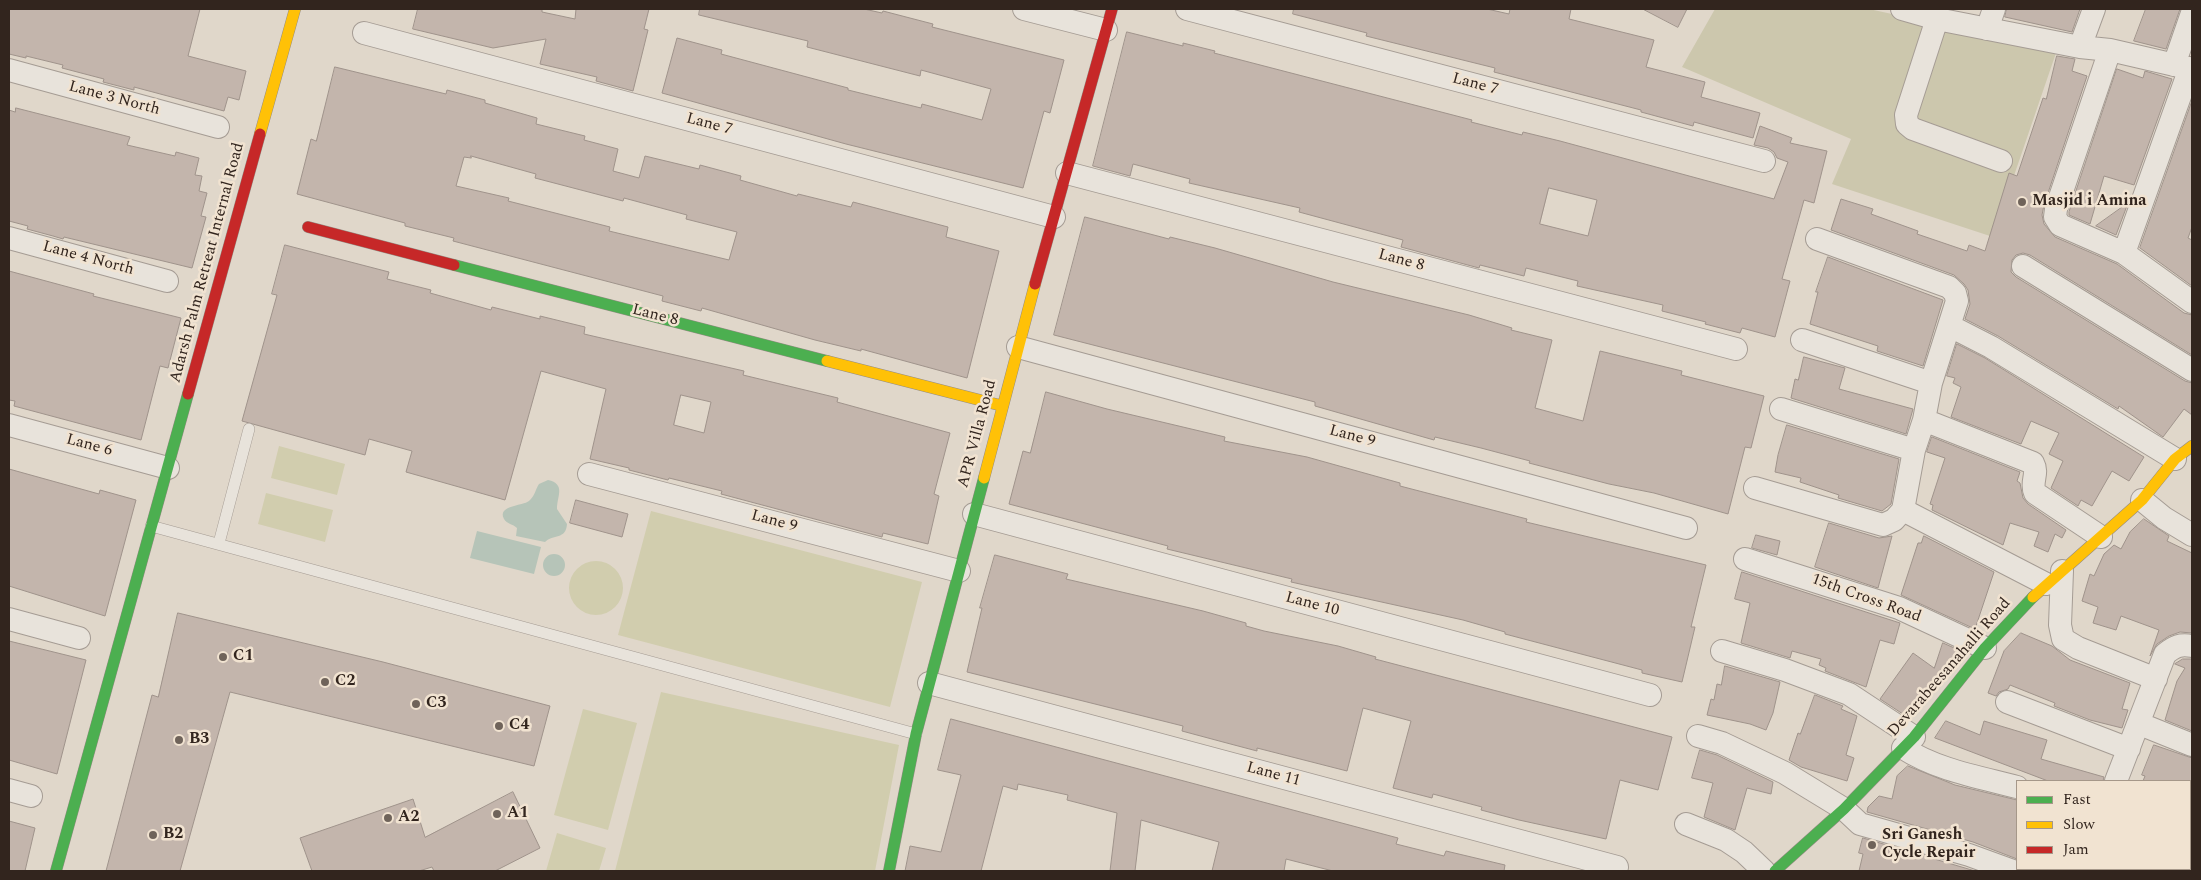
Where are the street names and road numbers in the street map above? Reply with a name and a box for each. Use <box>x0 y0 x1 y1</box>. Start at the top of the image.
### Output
street label: Lane 7 <box>1450 70 1500 100</box>
street label: Lane 3 North <box>66 78 162 120</box>
street label: Lane 7 <box>684 110 734 140</box>
street label: Adarsh Palm Retreat Internal Road <box>167 141 249 385</box>
street label: Lane 4 North <box>40 238 136 280</box>
street label: Lane 8 <box>1376 246 1426 276</box>
street label: Lane 8 <box>630 301 680 331</box>
street label: APR Villa Road <box>954 378 1002 490</box>
street label: Lane 9 <box>1327 422 1377 452</box>
street label: Lane 6 <box>64 431 114 461</box>
street label: Lane 9 <box>749 507 799 537</box>
street label: 15th Cross Road <box>1809 570 1923 628</box>
street label: Lane 10 <box>1283 589 1341 621</box>
street label: Devarabeesanahalli Road <box>1884 595 2016 741</box>
street label: Lane 11 <box>1244 759 1302 791</box>

